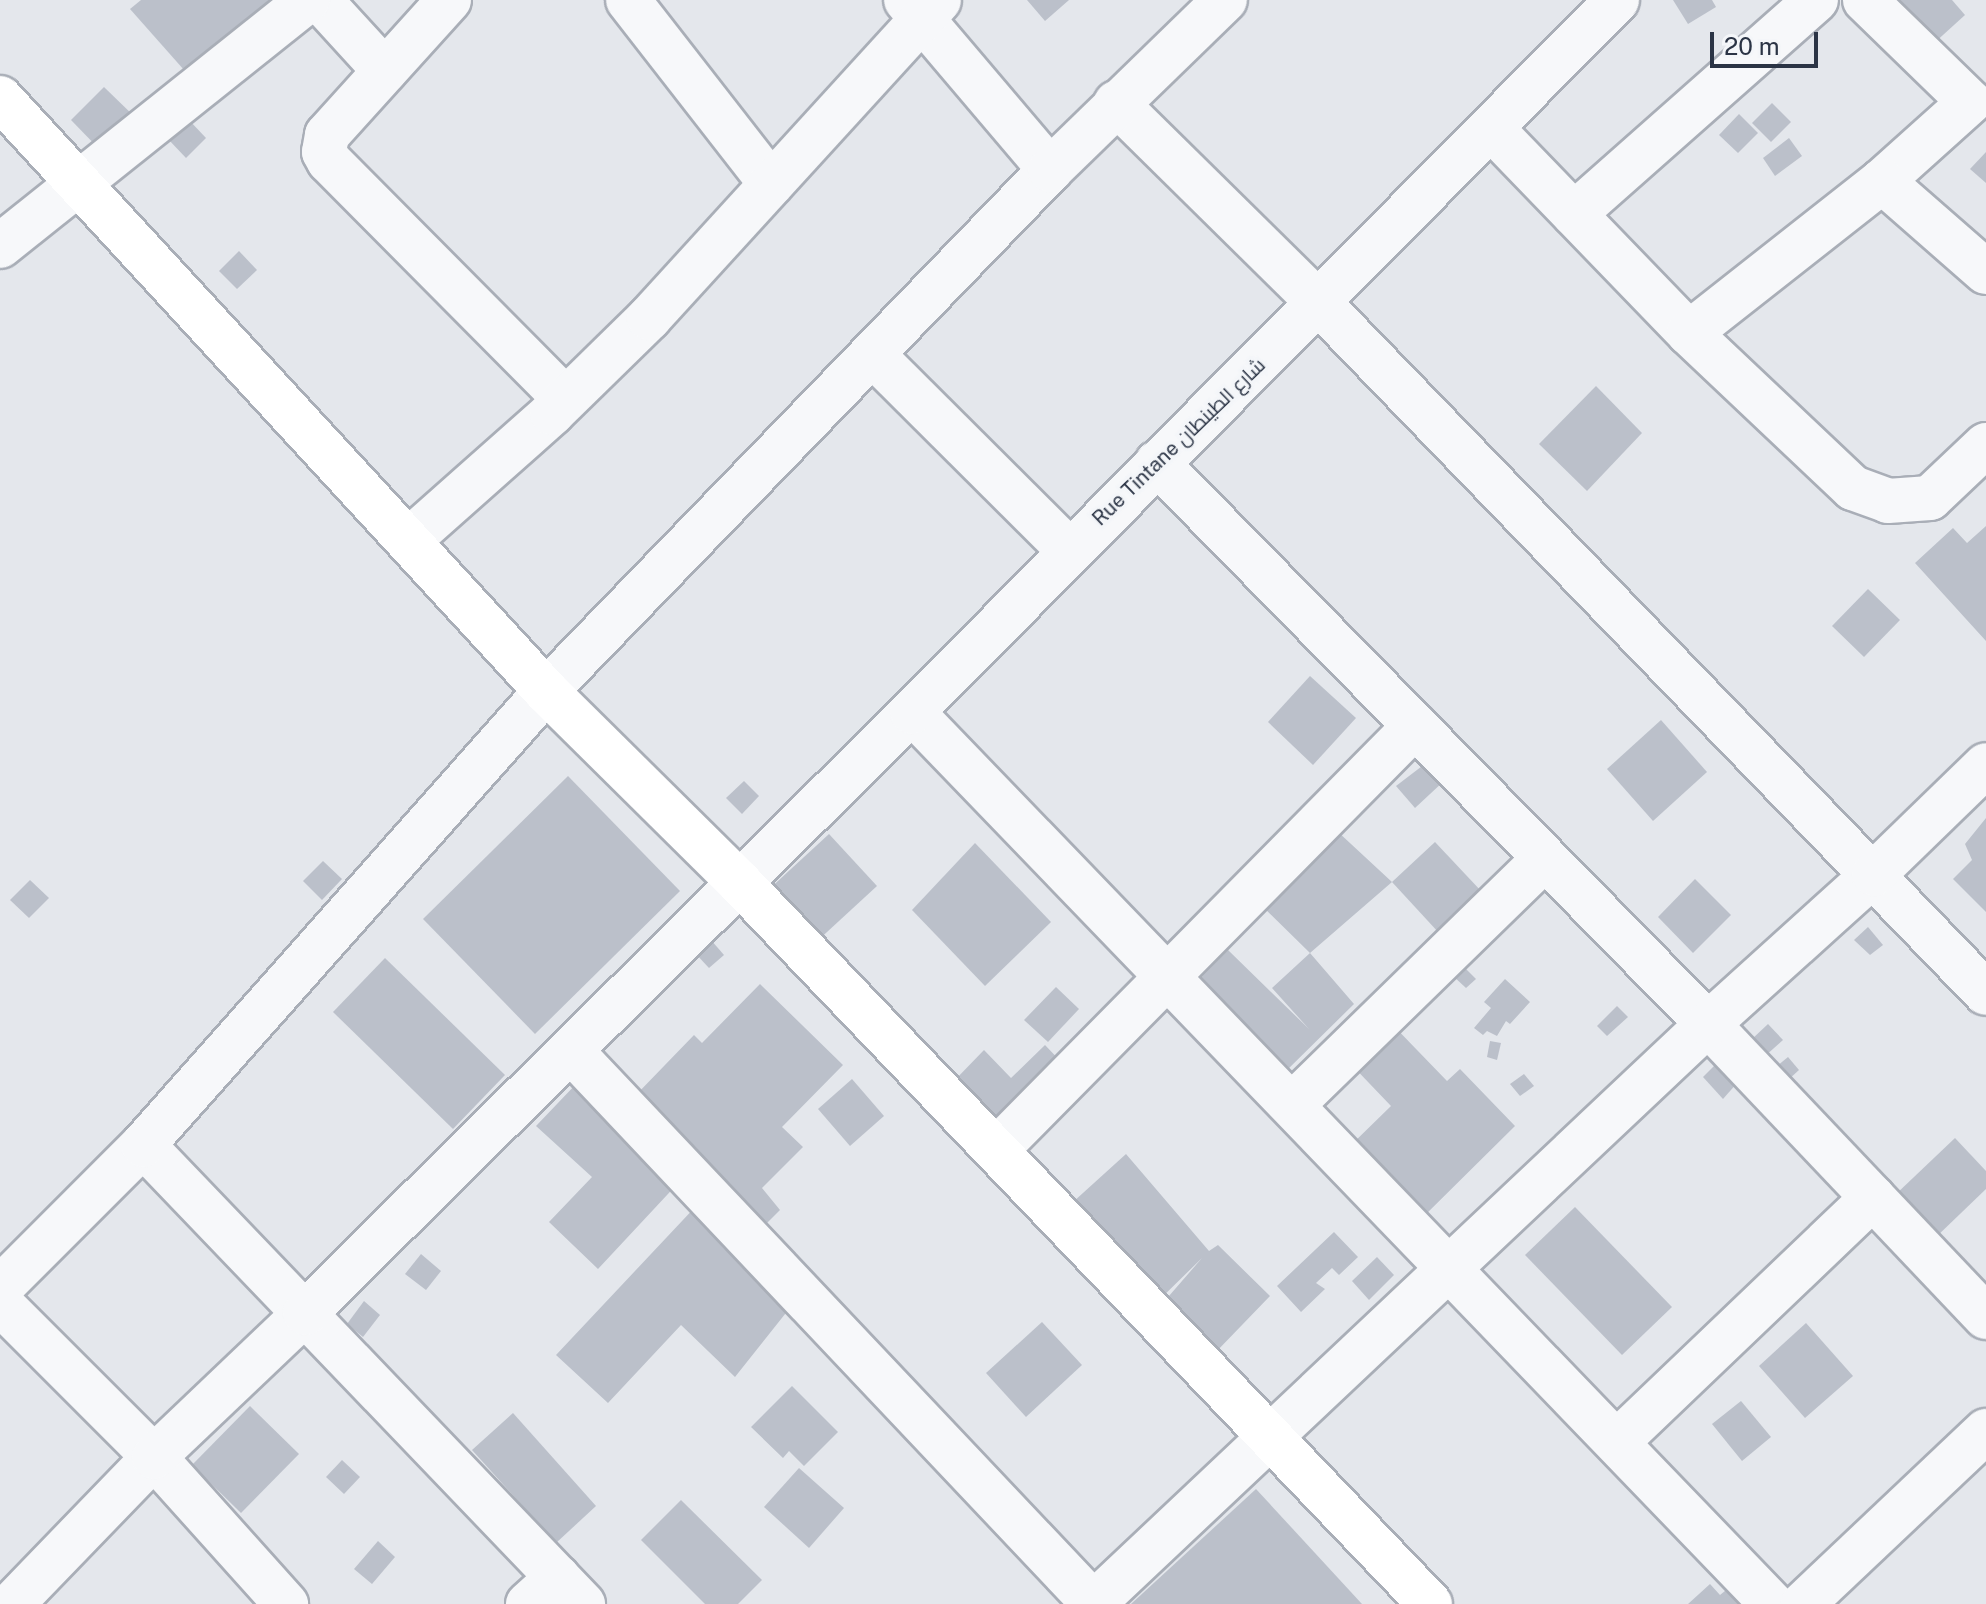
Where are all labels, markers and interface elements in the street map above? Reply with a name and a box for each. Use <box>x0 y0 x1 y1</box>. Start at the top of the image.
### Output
scale bar <box>1714 16 1822 66</box>
text: 20 m <box>1724 32 1780 60</box>
street label: Rue Tintane شارع الطينطان <box>1088 353 1270 531</box>

